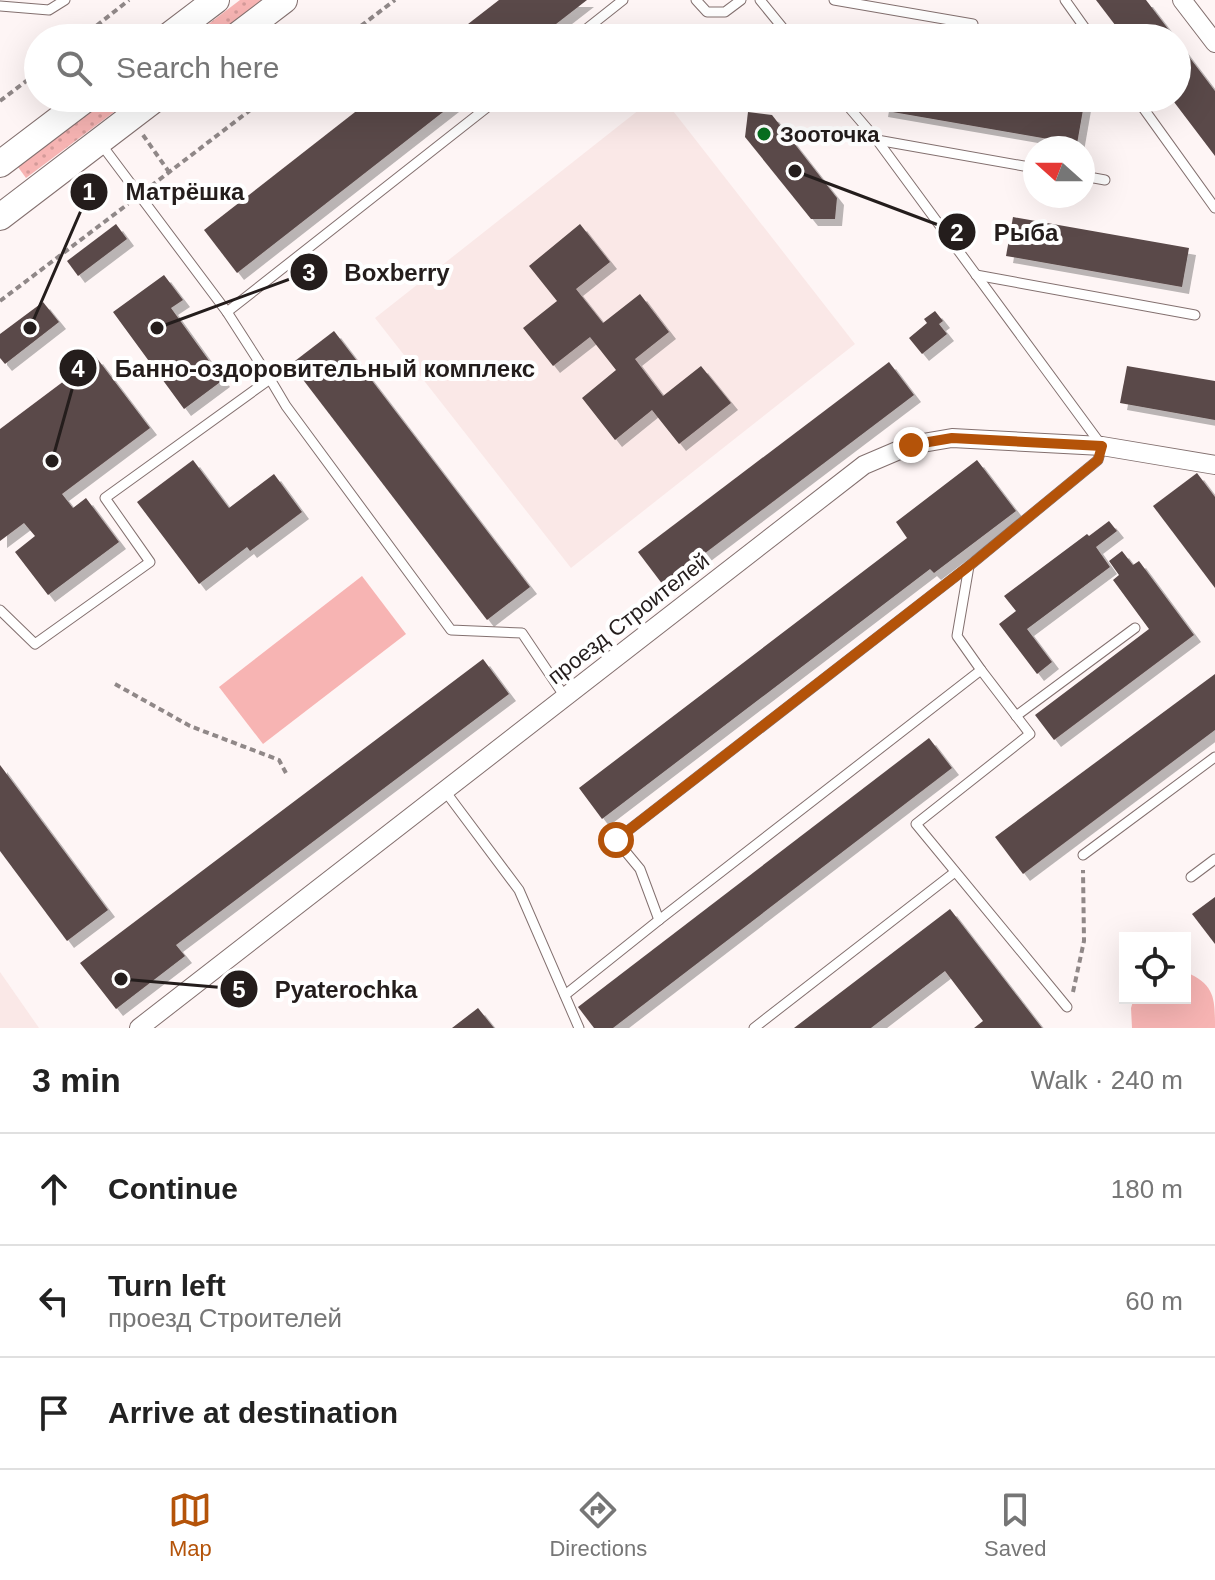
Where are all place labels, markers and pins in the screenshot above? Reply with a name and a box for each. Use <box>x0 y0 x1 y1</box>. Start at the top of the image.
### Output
place label: Зооточка <box>780 122 880 147</box>
marker: Зооточка <box>755 125 773 143</box>
callout: Матрёшка <box>69 168 260 216</box>
callout: Рыба <box>937 208 1074 256</box>
callout: Boxberry <box>289 248 466 296</box>
callout: Банно-оздоровительный комплекс <box>58 344 551 392</box>
callout: Pyaterochka <box>219 965 434 1013</box>

